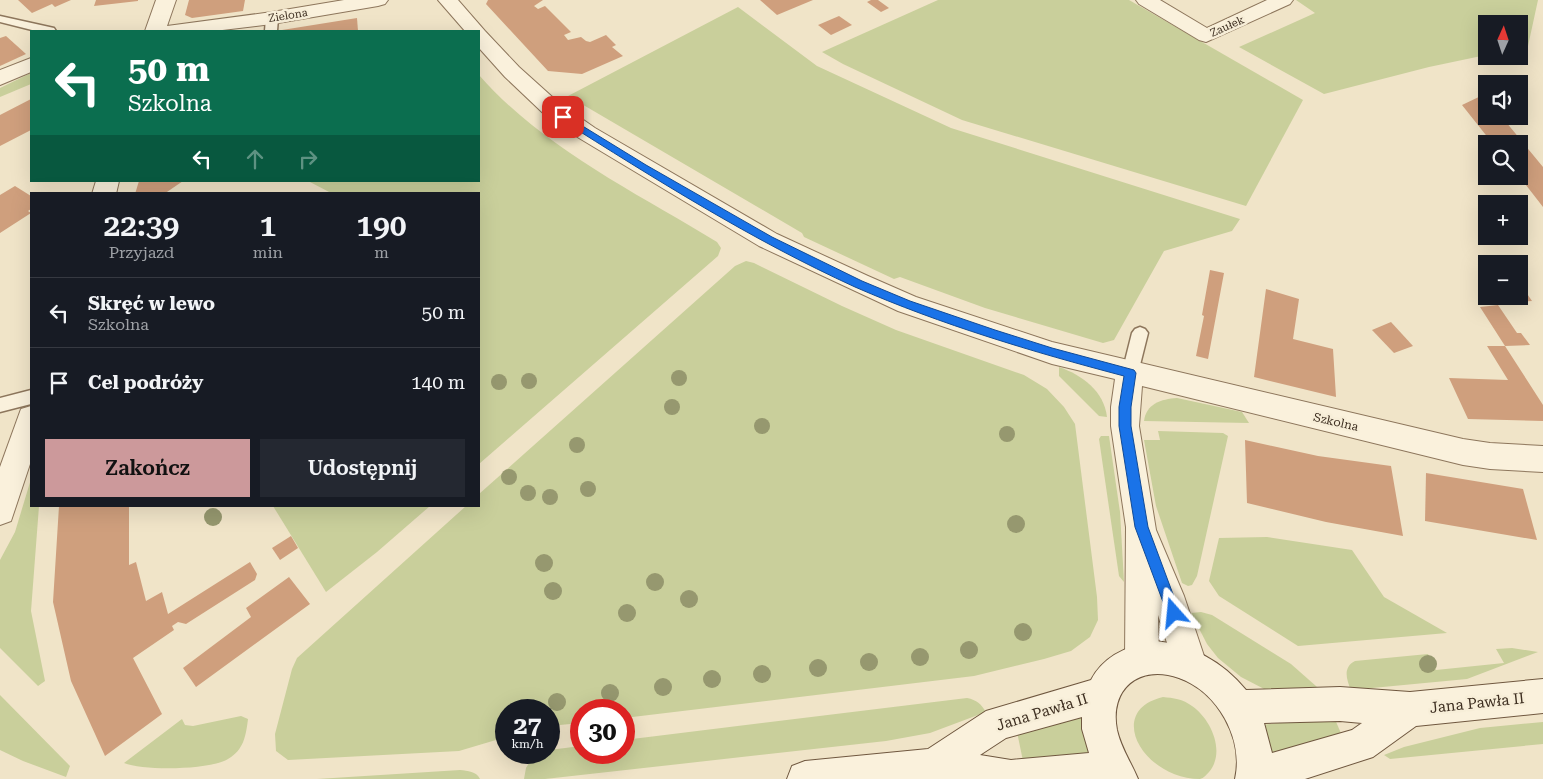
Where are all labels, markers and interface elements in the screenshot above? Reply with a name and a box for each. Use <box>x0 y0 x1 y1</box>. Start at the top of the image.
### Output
street label: Zielona <box>268 6 309 25</box>
street label: Zaułek <box>1208 13 1246 40</box>
north arrow <box>1478 15 1528 65</box>
map controls <box>1478 15 1528 305</box>
text: 50 m <box>128 49 210 90</box>
icon: left <box>45 50 110 115</box>
button: sound <box>1478 75 1528 125</box>
text: Szkolna <box>128 91 212 116</box>
pin <box>542 96 584 138</box>
icon: arrive <box>549 103 577 131</box>
button: search <box>1478 135 1528 185</box>
icon: left <box>188 145 216 173</box>
icon: ahead <box>241 145 269 173</box>
icon: right <box>294 145 322 173</box>
button: + <box>1478 195 1528 245</box>
text: 22:39 <box>103 208 179 243</box>
text: 1 <box>259 208 276 243</box>
text: 190 <box>356 208 407 243</box>
text: Przyjazd <box>109 243 174 262</box>
text: min <box>253 243 283 262</box>
text: m <box>374 243 389 262</box>
button: − <box>1478 255 1528 305</box>
text: Skręć w lewo <box>88 292 215 315</box>
icon: left <box>45 299 73 327</box>
text: 50 m <box>422 301 465 324</box>
text: Szkolna <box>88 315 149 334</box>
icon: arrive <box>45 369 73 397</box>
text: Cel podróży <box>88 371 203 394</box>
text: 140 m <box>411 371 465 394</box>
street label: Szkolna <box>1312 410 1360 434</box>
button: Zakończ <box>45 439 250 497</box>
button: Udostępnij <box>260 439 465 497</box>
position arrow <box>1147 586 1199 638</box>
street label: Jana Pawła II <box>994 689 1090 735</box>
street label: Jana Pawła II <box>1429 689 1525 717</box>
speed limit sign: 30 <box>570 699 635 764</box>
text: 27 <box>513 711 542 740</box>
text: km/h <box>511 737 544 751</box>

